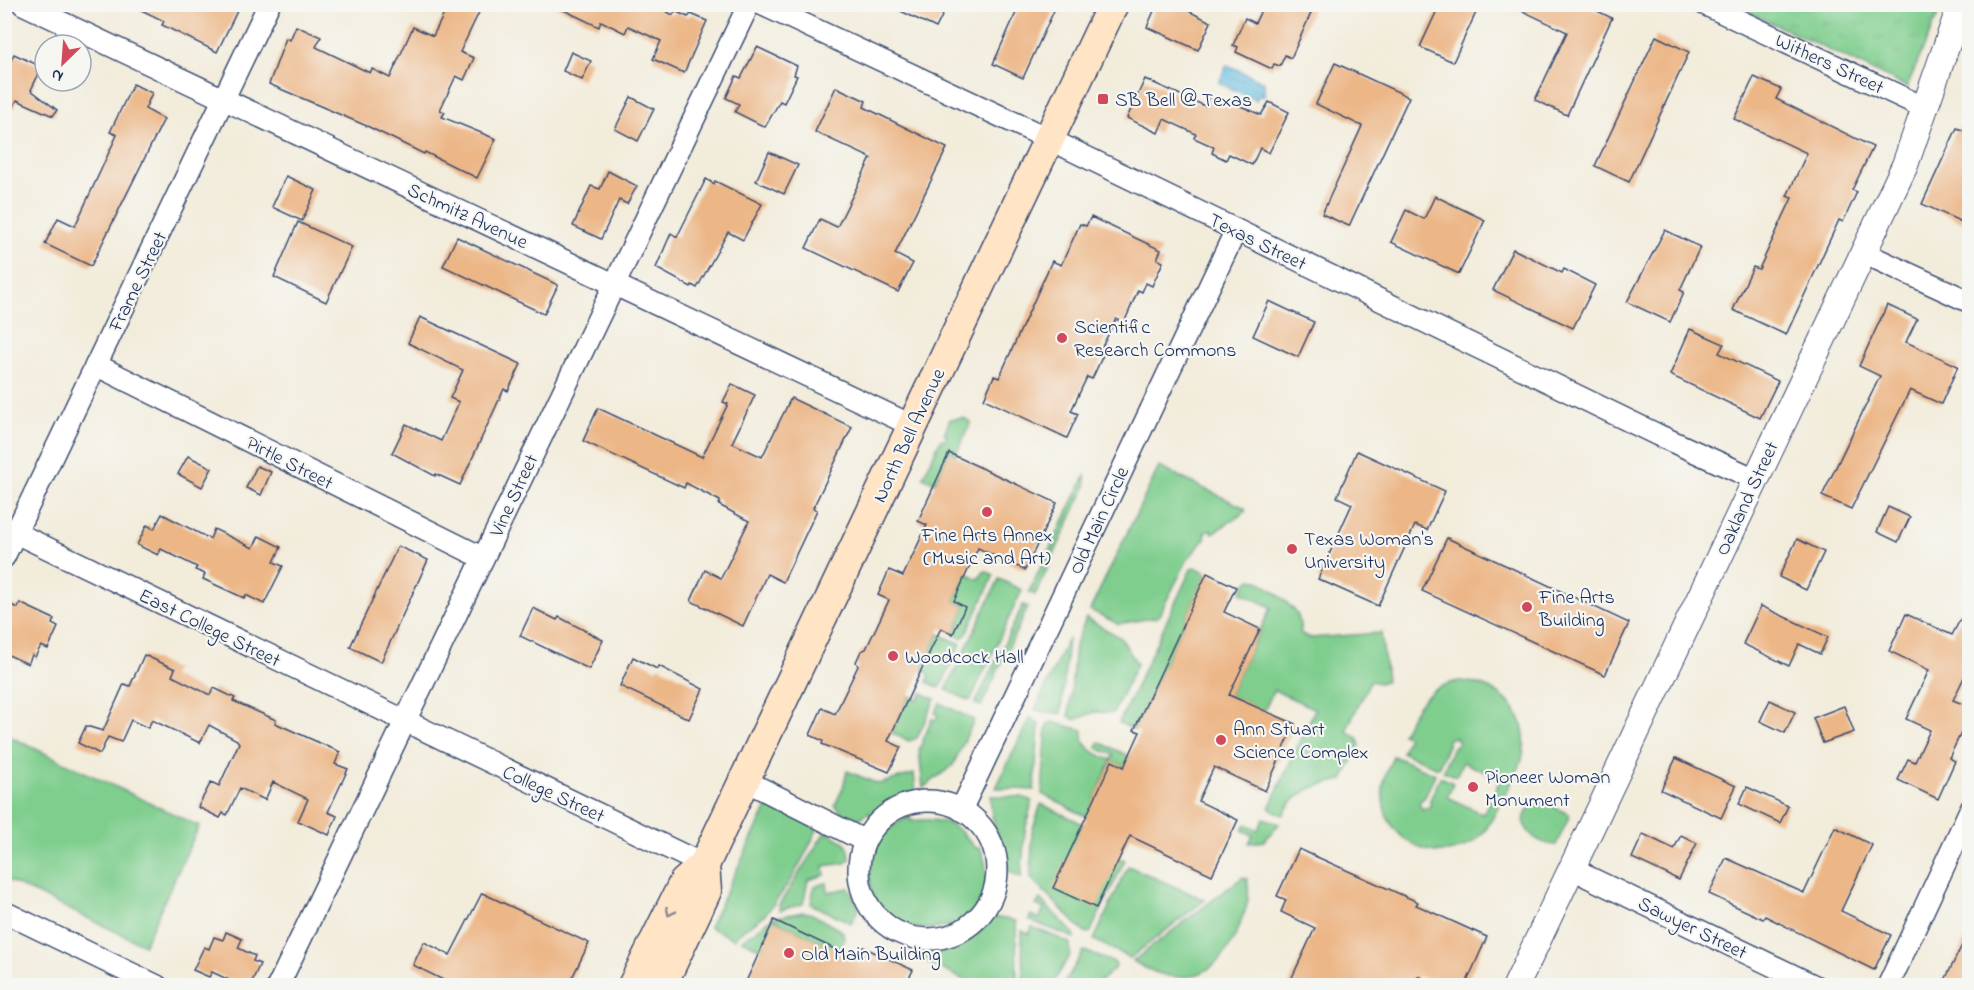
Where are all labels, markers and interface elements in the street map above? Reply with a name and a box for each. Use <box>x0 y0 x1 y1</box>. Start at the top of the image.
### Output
street label: Withers Street <box>1770 27 1888 103</box>
north arrow <box>33 33 93 93</box>
text: N <box>47 62 67 88</box>
place label: SB Bell @ Texas <box>1115 87 1252 116</box>
marker: SB Bell @ Texas <box>1096 92 1110 106</box>
street label: Schmitz Avenue <box>402 177 532 258</box>
street label: Texas Street <box>1203 207 1311 280</box>
street label: Frame Street <box>102 227 176 338</box>
place label: Scientific Research Commons <box>1074 314 1236 366</box>
marker: Scientific Research Commons <box>1055 331 1069 345</box>
street label: North Bell Avenue <box>866 364 954 508</box>
street label: Pirtle Street <box>240 430 338 499</box>
street label: Oakland Street <box>1709 437 1788 561</box>
street label: Vine Street <box>483 450 547 543</box>
street label: Old Main Circle <box>1063 462 1138 580</box>
marker: Fine Arts Annex (Music and Art) <box>980 505 994 519</box>
place label: Fine Arts Annex (Music and Art) <box>921 522 1052 574</box>
place label: Texas Woman's University <box>1304 526 1434 578</box>
marker: Texas Woman's University <box>1285 542 1299 556</box>
street label: East College Street <box>133 582 285 677</box>
place label: Fine Arts Building <box>1538 584 1615 637</box>
marker: Fine Arts Building <box>1520 600 1534 614</box>
place label: Woodcock Hall <box>905 644 1024 673</box>
marker: Woodcock Hall <box>886 649 900 663</box>
place label: Ann Stuart Science Complex <box>1233 716 1368 768</box>
marker: Ann Stuart Science Complex <box>1214 733 1228 747</box>
street label: College Street <box>497 759 609 833</box>
place label: Pioneer Woman Monument <box>1485 764 1611 816</box>
marker: Pioneer Woman Monument <box>1466 780 1480 794</box>
street label: Sawyer Street <box>1632 890 1752 968</box>
one-way arrow <box>666 905 677 916</box>
place label: Old Main Building <box>801 941 941 971</box>
marker: Old Main Building <box>782 946 796 960</box>

